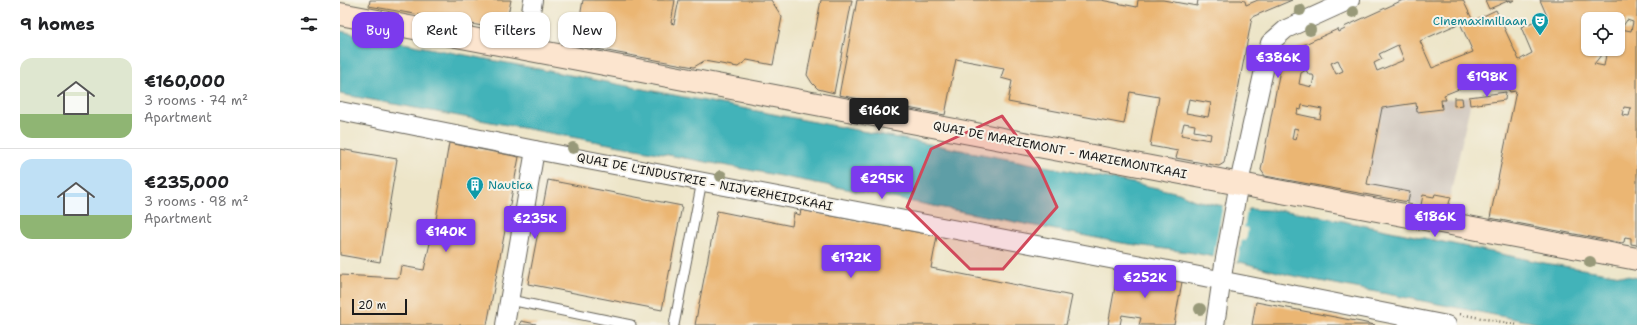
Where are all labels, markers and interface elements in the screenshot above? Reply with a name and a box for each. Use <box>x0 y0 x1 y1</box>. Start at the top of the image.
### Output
theatre icon: Cinemaximiliaan <box>1530 11 1550 36</box>
chip: Buy <box>352 12 404 48</box>
chip: Rent <box>412 12 472 48</box>
chip: Filters <box>480 12 550 48</box>
chip: New <box>558 12 616 48</box>
map controls <box>1581 12 1625 56</box>
button: locate <box>1581 12 1625 56</box>
text: 9 homes <box>20 13 95 35</box>
icon: filters <box>298 13 320 35</box>
place label: Cinemaximiliaan <box>1433 13 1527 29</box>
pin: €386K <box>1250 45 1306 79</box>
text: €386K <box>1255 49 1301 66</box>
pin: €198K <box>1459 64 1515 98</box>
text: €198K <box>1466 68 1508 85</box>
text: €160,000 <box>144 70 225 92</box>
icon: home <box>52 74 100 122</box>
text: 3 rooms · 74 m² <box>144 92 248 109</box>
pin: €160K <box>851 98 907 132</box>
text: €160K <box>858 102 900 119</box>
text: Apartment <box>144 109 212 126</box>
street label: QUAI DE MARIEMONT - MARIEMONTKAAI <box>932 118 1189 183</box>
street label: QUAI DE L'INDUSTRIE - NIJVERHEIDSKAAI <box>576 149 835 215</box>
pin: €295K <box>854 166 910 200</box>
text: €295K <box>860 170 904 187</box>
text: €235,000 <box>144 171 229 193</box>
icon: home <box>52 175 100 223</box>
building icon: Nautica <box>465 175 485 200</box>
place label: Nautica <box>488 177 533 193</box>
text: 3 rooms · 98 m² <box>144 193 248 210</box>
pin: €186K <box>1407 204 1463 238</box>
pin: €235K <box>507 206 563 240</box>
text: €186K <box>1414 208 1456 225</box>
text: Apartment <box>144 210 212 227</box>
text: €235K <box>513 210 557 227</box>
pin: €140K <box>418 219 474 253</box>
text: €140K <box>425 223 467 240</box>
pin: €172K <box>823 245 879 279</box>
text: €172K <box>831 249 871 266</box>
pin: €252K <box>1117 265 1173 299</box>
text: €252K <box>1123 269 1167 286</box>
scale bar <box>352 297 407 316</box>
text: 20 m <box>358 298 386 313</box>

